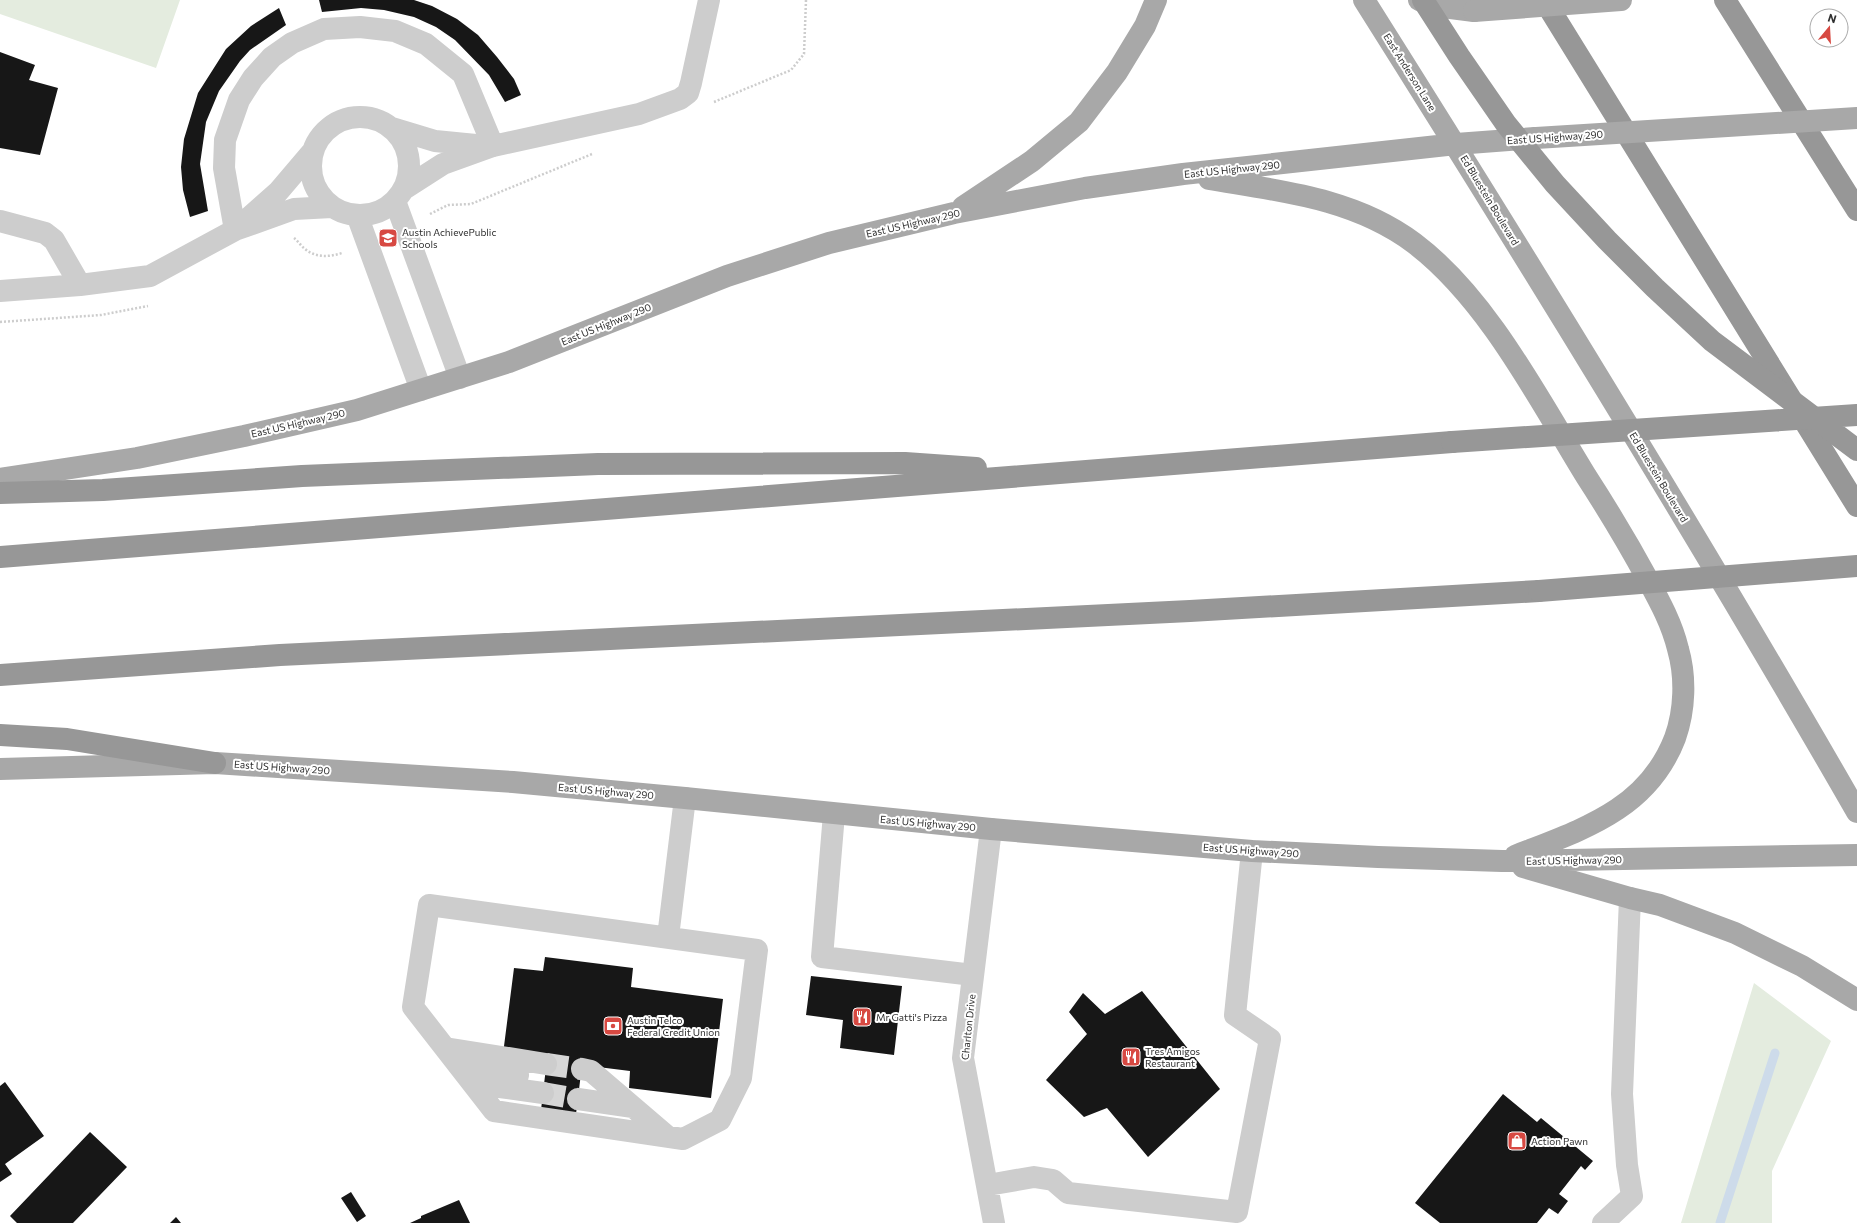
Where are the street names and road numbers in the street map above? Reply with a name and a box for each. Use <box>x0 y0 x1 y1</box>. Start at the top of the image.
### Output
street label: East Anderson Lane <box>1381 31 1439 113</box>
street label: East US Highway 290 <box>1507 128 1603 146</box>
street label: Ed Bluestein Boulevard <box>1458 153 1522 247</box>
street label: East US Highway 290 <box>1184 158 1280 180</box>
street label: East US Highway 290 <box>865 206 961 240</box>
street label: East US Highway 290 <box>559 300 653 348</box>
street label: East US Highway 290 <box>250 406 346 440</box>
street label: Ed Bluestein Boulevard <box>1627 430 1691 524</box>
street label: East US Highway 290 <box>234 758 330 776</box>
street label: East US Highway 290 <box>558 781 654 801</box>
street label: East US Highway 290 <box>880 813 976 833</box>
street label: East US Highway 290 <box>1203 841 1299 859</box>
street label: East US Highway 290 <box>1526 853 1622 867</box>
street label: Charlton Drive <box>959 993 977 1061</box>

